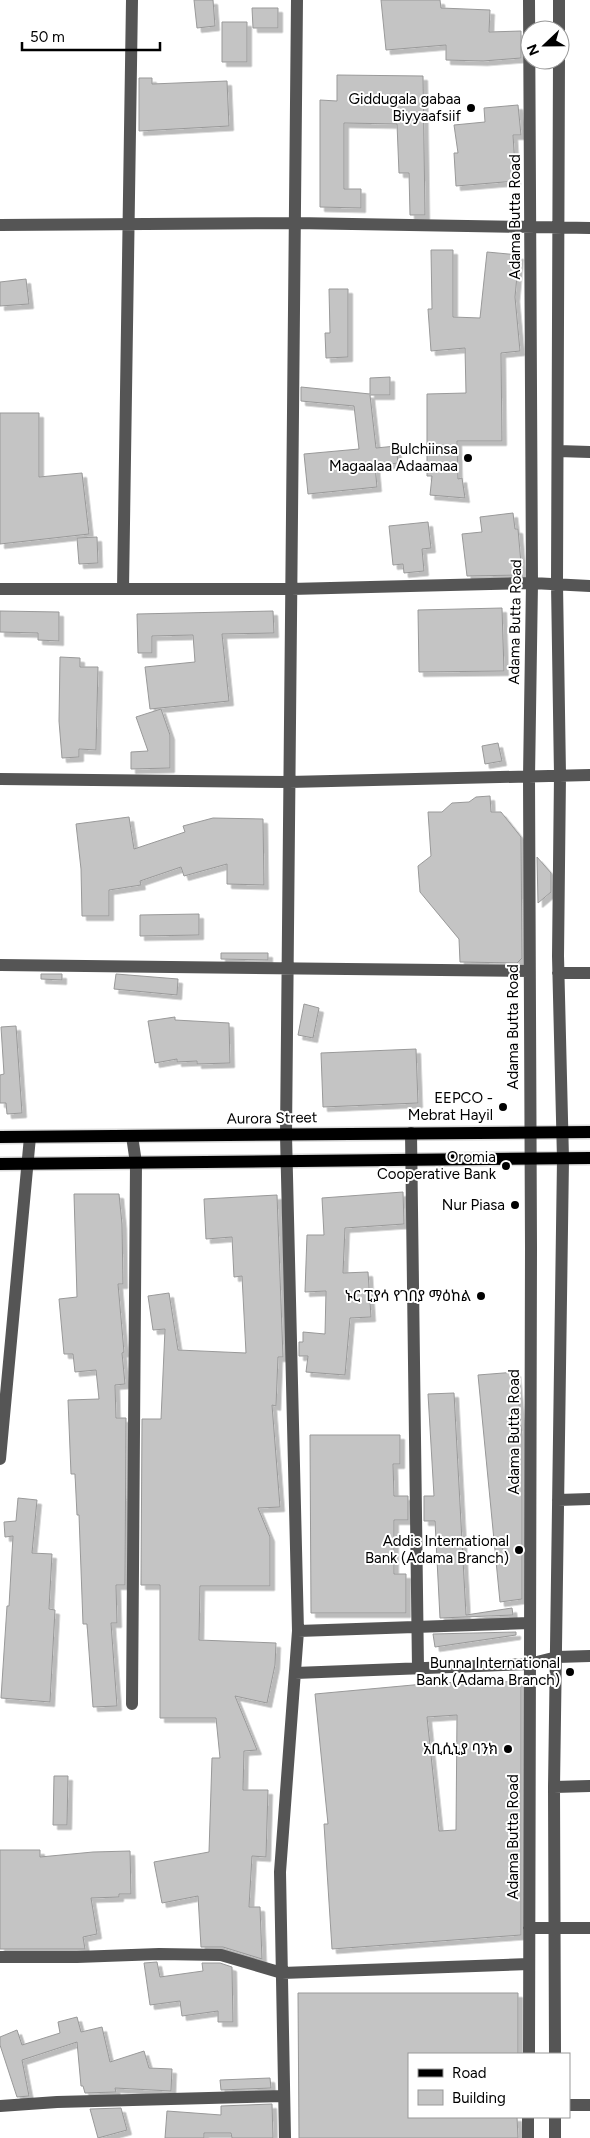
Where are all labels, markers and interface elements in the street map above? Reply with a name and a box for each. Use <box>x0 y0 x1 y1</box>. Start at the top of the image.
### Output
scale bar <box>22 20 160 52</box>
north arrow <box>520 20 570 70</box>
text: 50 m <box>30 28 65 46</box>
text: N <box>524 41 543 58</box>
place label: Giddugala gabaa Biyyaafsiif <box>349 90 461 125</box>
marker: Giddugala gabaa Biyyaafsiif <box>465 102 477 114</box>
street label: Adama Butta Road <box>506 154 524 280</box>
place label: Bulchiinsa Magaalaa Adaamaa <box>329 440 458 475</box>
marker: Bulchiinsa Magaalaa Adaamaa <box>462 452 474 464</box>
street label: Adama Butta Road <box>505 559 525 685</box>
street label: Adama Butta Road <box>504 964 522 1090</box>
place label: EEPCO - Mebrat Hayil <box>408 1089 493 1124</box>
marker: EEPCO - Mebrat Hayil <box>497 1101 509 1113</box>
street label: Aurora Street <box>226 1108 318 1128</box>
place label: Oromia Cooperative Bank <box>377 1148 497 1183</box>
marker: Oromia Cooperative Bank <box>500 1160 512 1172</box>
place label: Nur Piasa <box>442 1196 505 1214</box>
marker: Nur Piasa <box>509 1199 521 1211</box>
place label: ኑር ፒያሳ የገበያ ማዕከል <box>345 1287 471 1305</box>
marker: ኑር ፒያሳ የገበያ ማዕከል <box>475 1290 487 1302</box>
street label: Adama Butta Road <box>505 1369 523 1495</box>
place label: Addis International Bank (Adama Branch) <box>365 1532 509 1567</box>
marker: Addis International Bank (Adama Branch) <box>513 1544 525 1556</box>
place label: Bunna International Bank (Adama Branch) <box>416 1654 560 1689</box>
marker: Bunna International Bank (Adama Branch) <box>564 1666 576 1678</box>
place label: አቢሲኒያ ባንክ <box>423 1740 498 1758</box>
marker: አቢሲኒያ ባንክ <box>502 1743 514 1755</box>
street label: Adama Butta Road <box>504 1774 522 1900</box>
legend <box>408 2053 570 2118</box>
text: Road <box>452 2064 487 2082</box>
text: Building <box>452 2089 506 2107</box>

